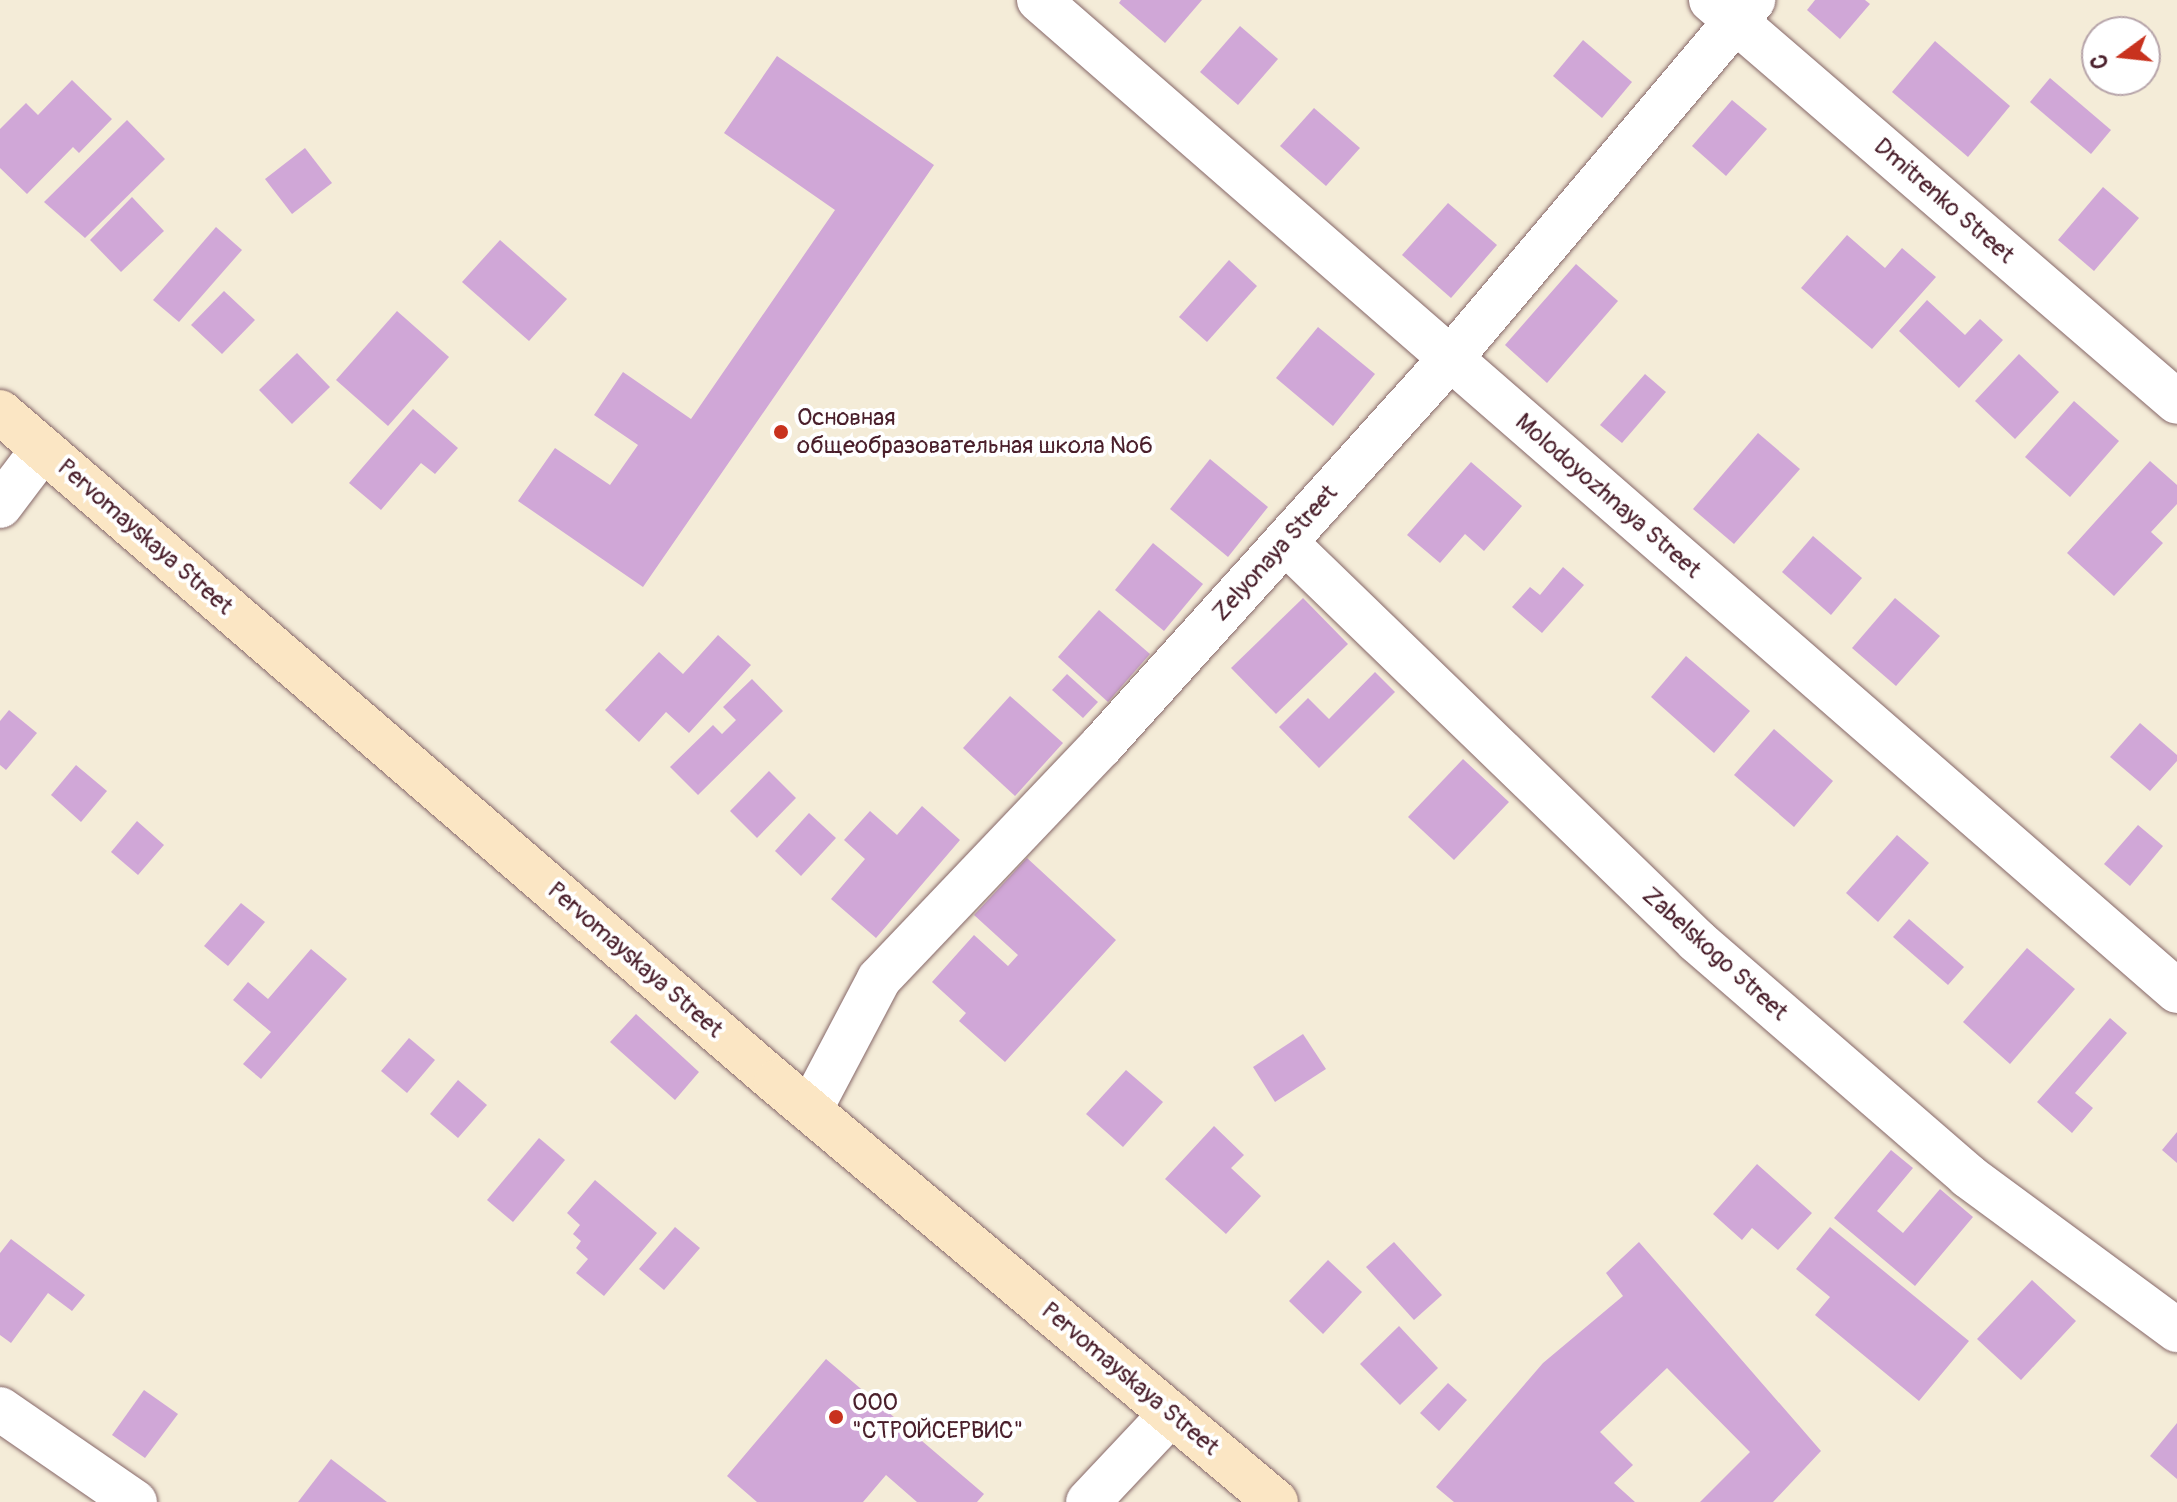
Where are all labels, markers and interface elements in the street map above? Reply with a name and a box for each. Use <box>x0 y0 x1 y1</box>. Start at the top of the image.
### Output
north arrow <box>2081 16 2161 96</box>
text: С <box>2084 52 2115 72</box>
street label: Dmitrenko Street <box>1868 132 2020 270</box>
place label: Основная общеобразовательная школа №6 <box>797 404 1153 460</box>
street label: Molodoyozhnaya Street <box>1509 408 1707 584</box>
marker: Основная общеобразовательная школа №6 <box>772 423 790 441</box>
street label: Pervomayskaya Street <box>51 453 239 621</box>
street label: Zelyonaya Street <box>1206 479 1344 627</box>
street label: Pervomayskaya Street <box>541 876 729 1044</box>
street label: Zabelskogo Street <box>1636 881 1794 1027</box>
street label: Pervomayskaya Street <box>1035 1296 1225 1462</box>
place label: ООО "СТРОЙСЕРВИС" <box>852 1389 1023 1445</box>
marker: ООО "СТРОЙСЕРВИС" <box>827 1408 845 1426</box>

